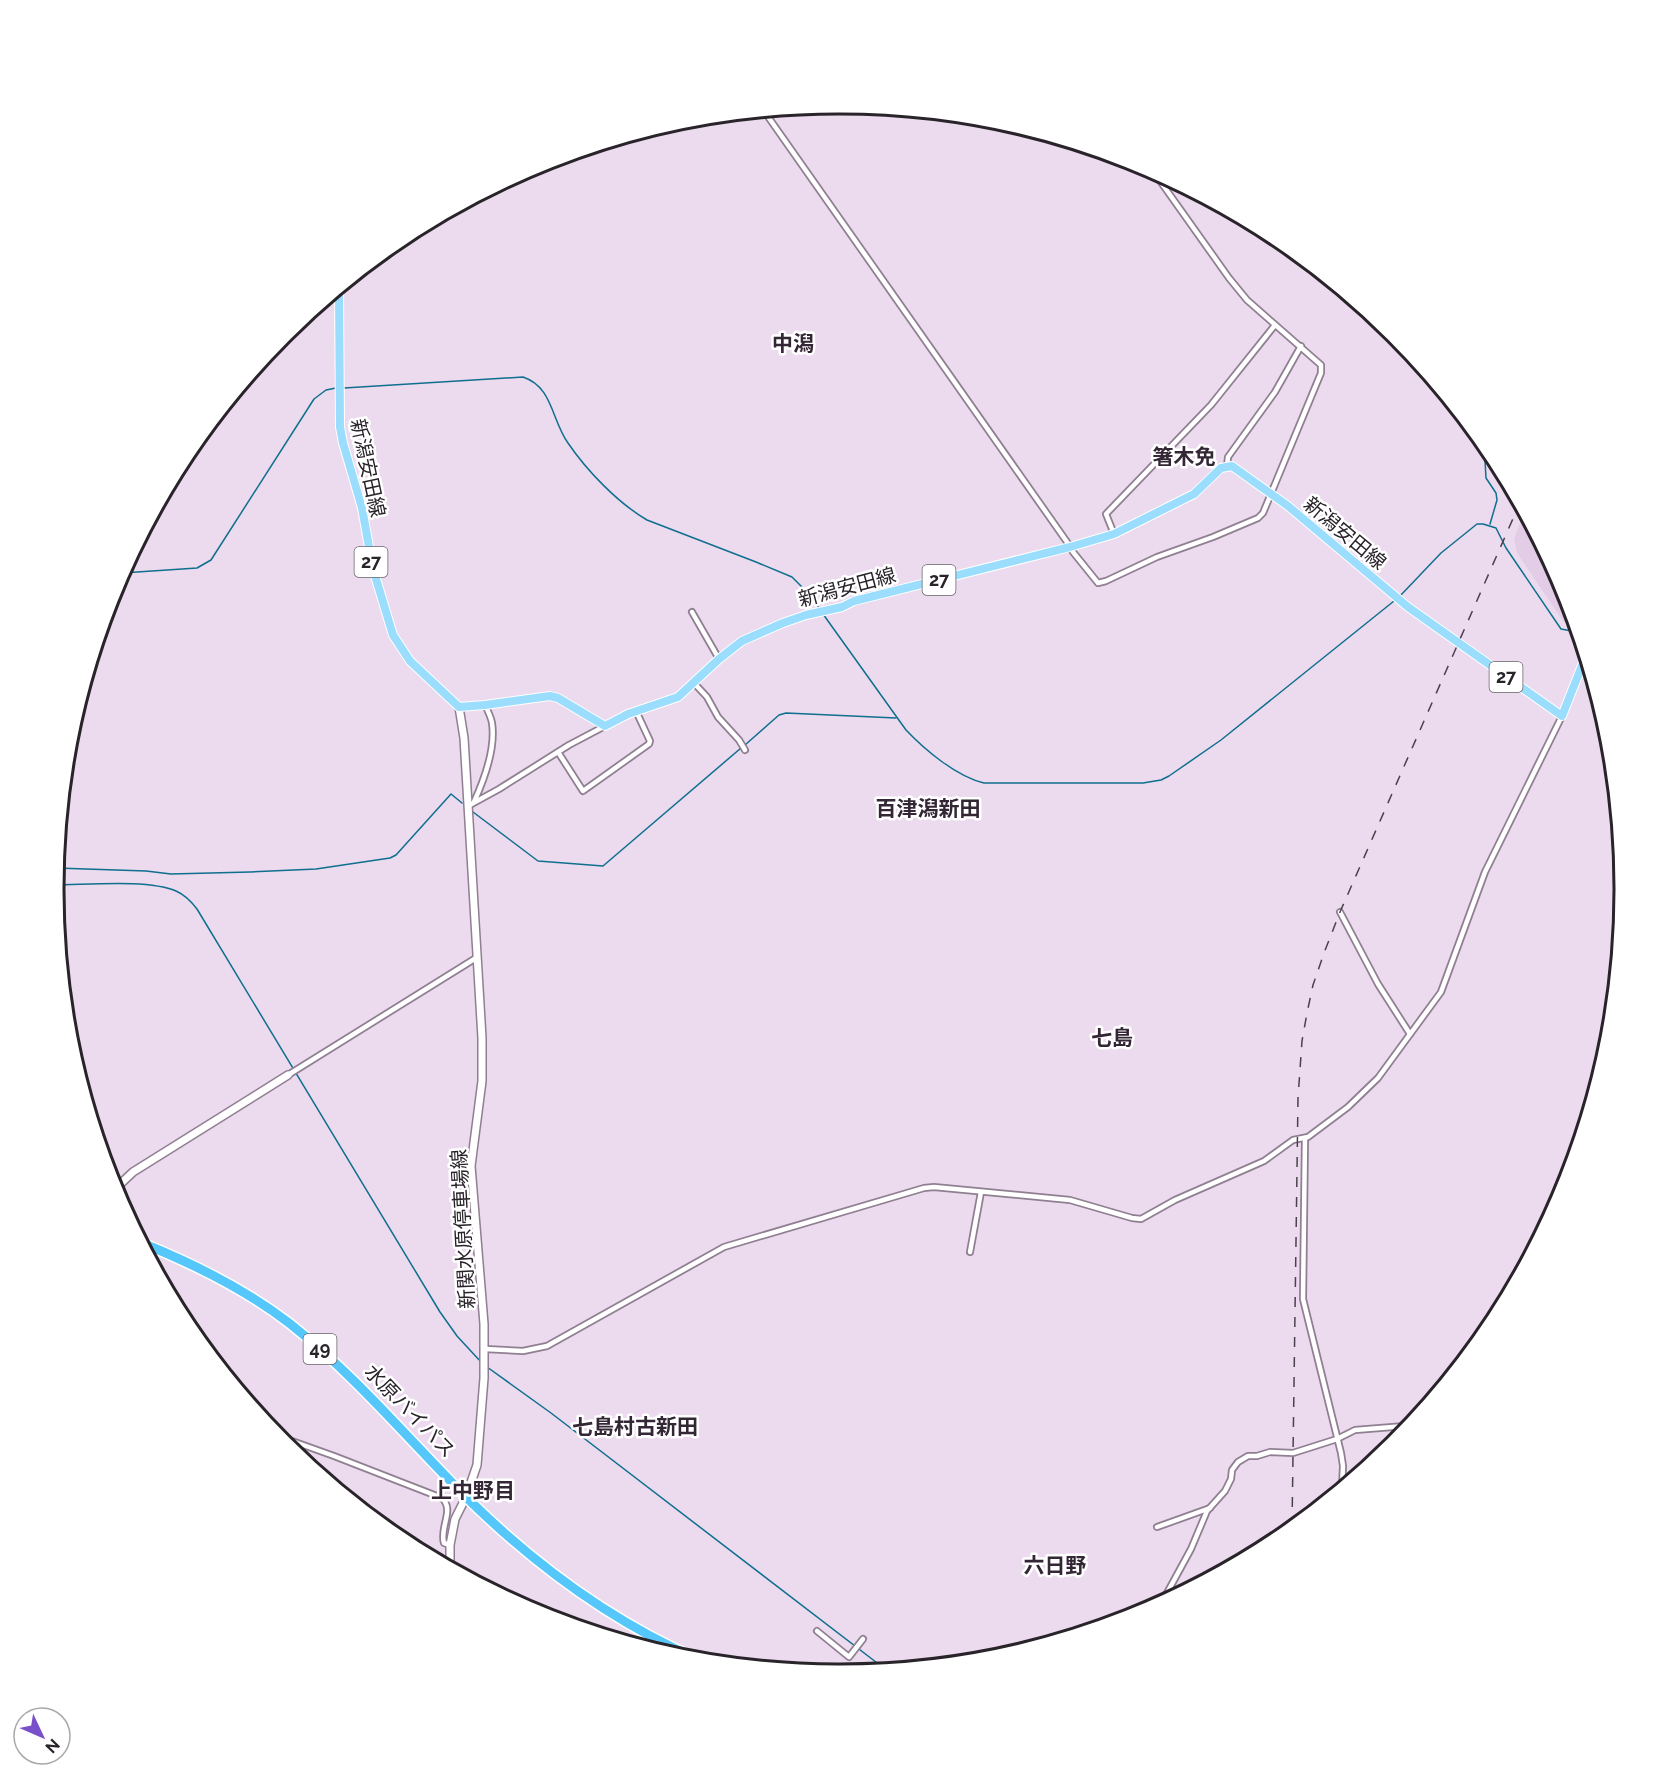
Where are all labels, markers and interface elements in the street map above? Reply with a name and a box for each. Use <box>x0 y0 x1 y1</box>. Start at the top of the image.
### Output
district label: 中潟 <box>772 331 814 356</box>
street label: 新潟安田線 <box>346 417 390 519</box>
district label: 箸木免 <box>1153 444 1216 469</box>
street label: 新潟安田線 <box>1299 492 1391 574</box>
road number: 27 <box>354 547 388 577</box>
street label: 新潟安田線 <box>796 562 898 612</box>
road number: 27 <box>922 565 956 595</box>
road number: 27 <box>1490 662 1522 692</box>
district label: 百津潟新田 <box>876 796 981 821</box>
district label: 七島 <box>1091 1025 1133 1050</box>
street label: 新関水原停車場線 <box>447 1148 479 1310</box>
road number: 49 <box>304 1334 336 1364</box>
street label: 水原バイパス <box>360 1360 460 1462</box>
district label: 七島村古新田 <box>572 1414 698 1439</box>
district label: 上中野目 <box>431 1478 515 1503</box>
district label: 六日野 <box>1024 1553 1087 1578</box>
north arrow <box>12 1706 72 1766</box>
text: N <box>41 1735 64 1757</box>

